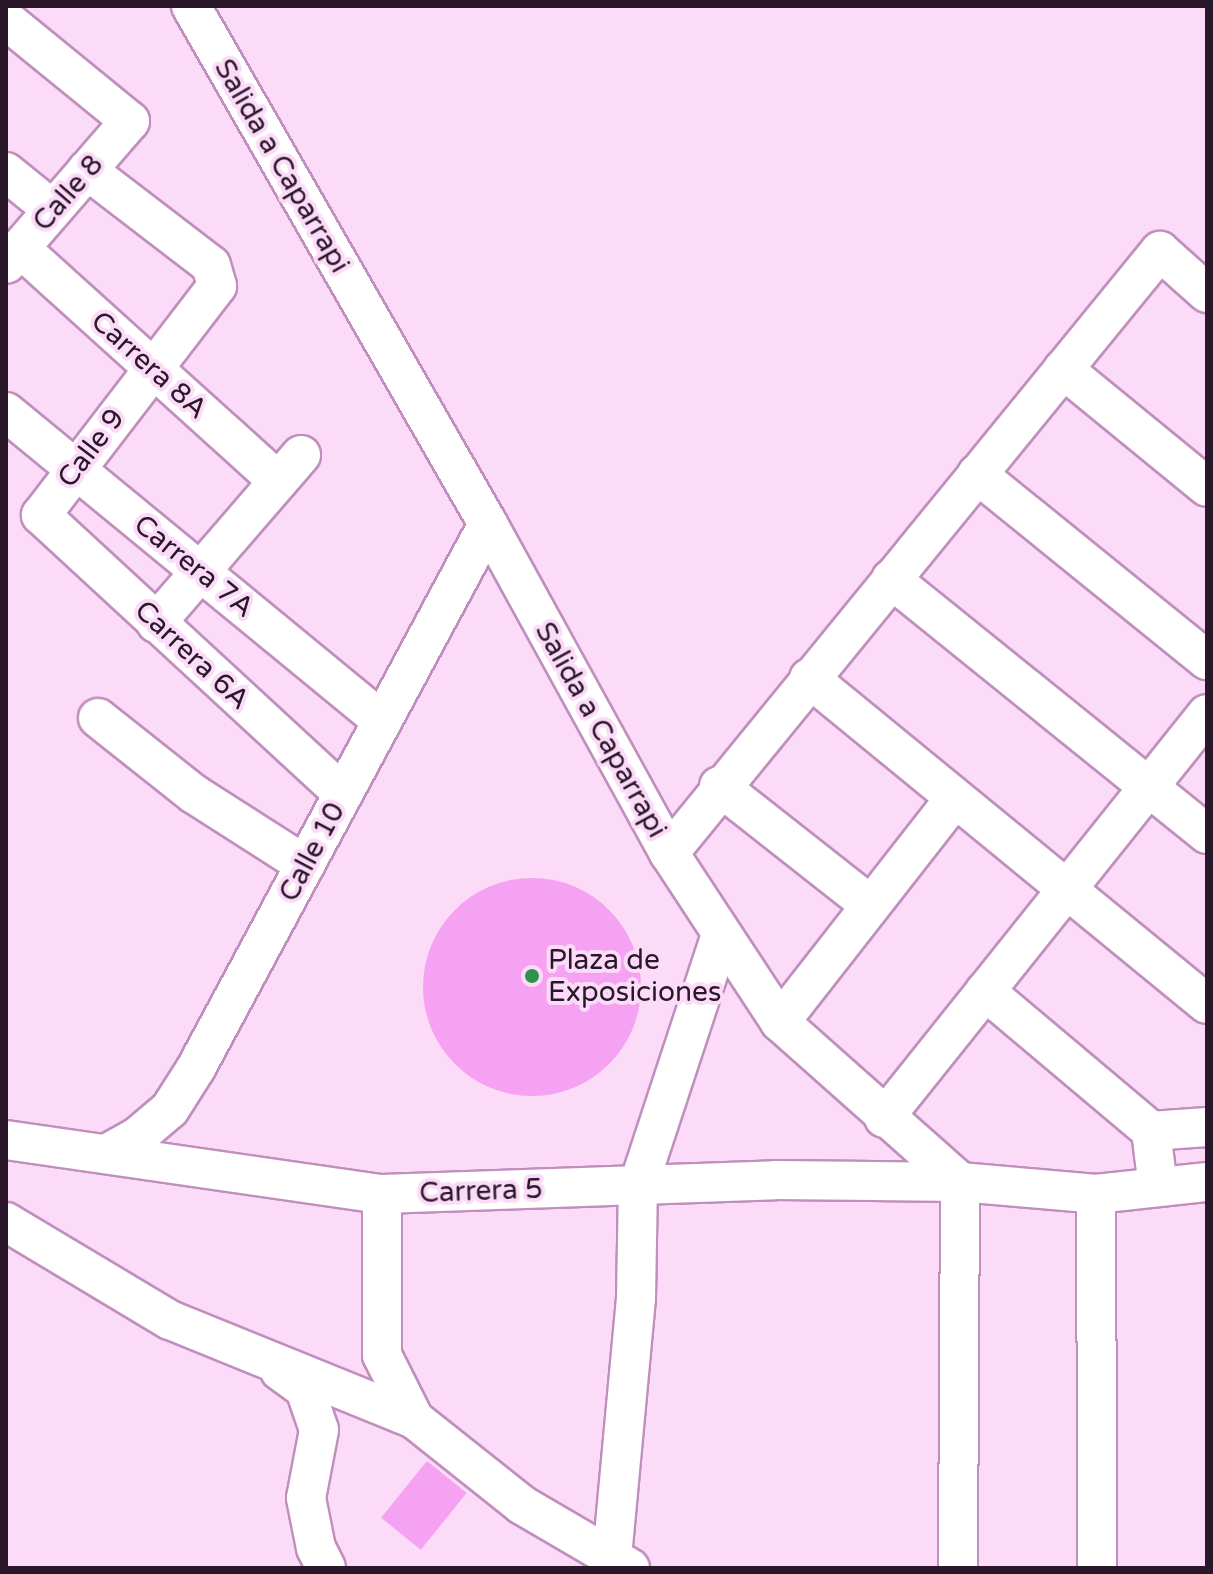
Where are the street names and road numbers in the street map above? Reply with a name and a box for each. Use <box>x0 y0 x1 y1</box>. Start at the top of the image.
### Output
street label: Salida a Caparrapi <box>207 53 357 279</box>
street label: Calle 8 <box>26 148 110 238</box>
street label: Carrera 8A <box>84 304 214 426</box>
street label: Calle 9 <box>51 402 131 494</box>
street label: Carrera 7A <box>127 508 261 624</box>
street label: Carrera 6A <box>128 594 256 716</box>
street label: Salida a Caparrapi <box>528 616 674 844</box>
street label: Calle 10 <box>272 797 352 907</box>
street label: Carrera 5 <box>419 1172 543 1210</box>

